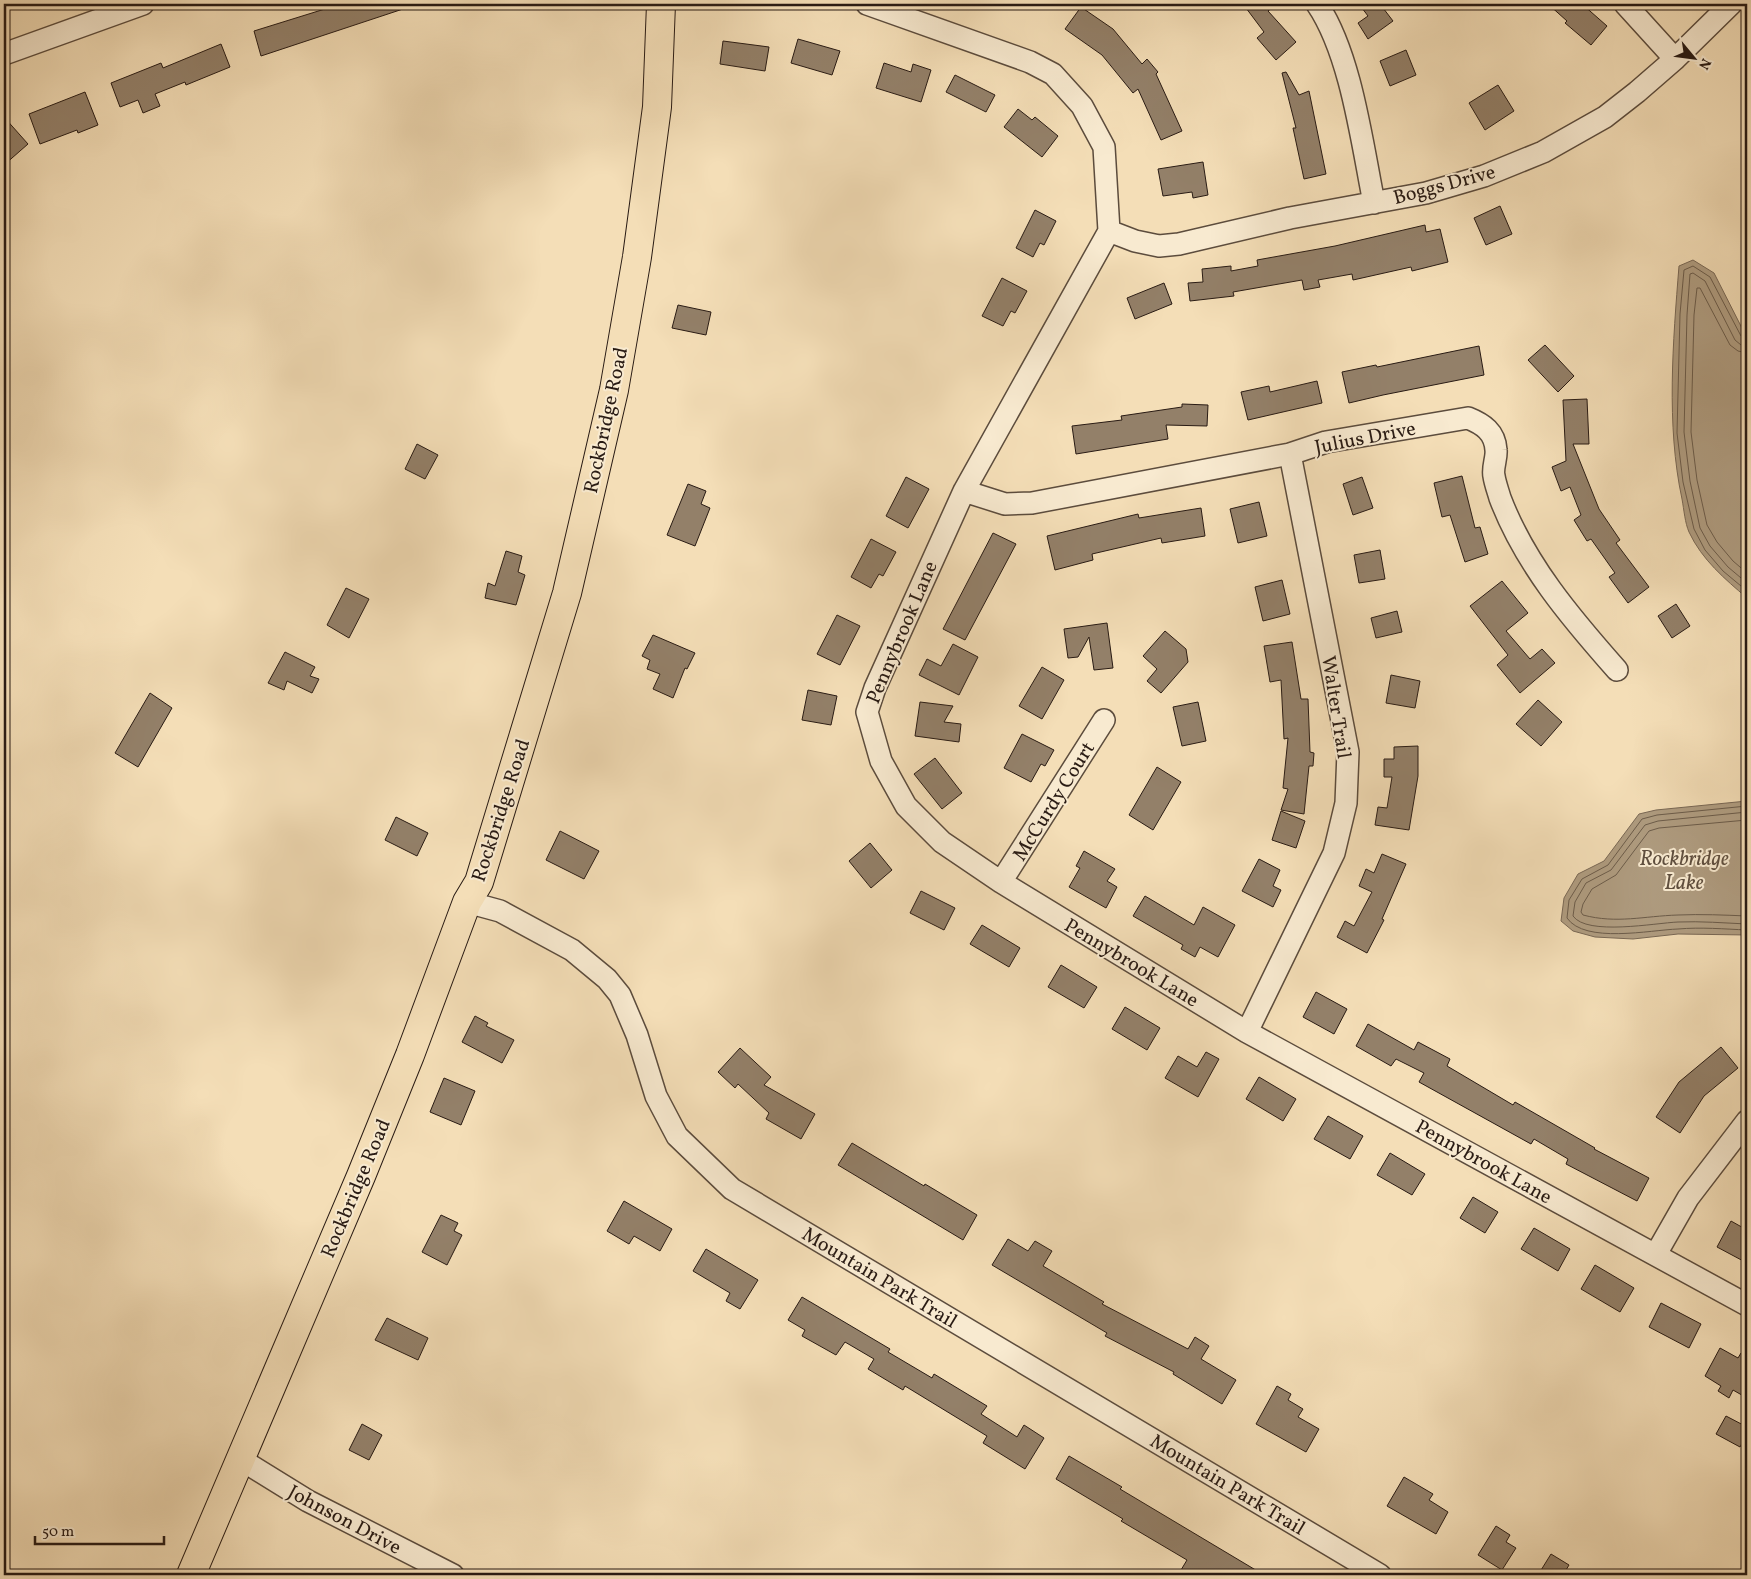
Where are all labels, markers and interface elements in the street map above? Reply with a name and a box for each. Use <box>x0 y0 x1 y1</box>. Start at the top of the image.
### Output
north arrow <box>1668 32 1718 82</box>
text: N <box>1693 55 1715 73</box>
street label: Boggs Drive <box>1390 159 1499 213</box>
street label: Rockbridge Road <box>578 345 636 496</box>
street label: Julius Drive <box>1312 415 1418 462</box>
street label: Pennybrook Lane <box>860 557 946 708</box>
street label: Walter Trail <box>1313 654 1357 761</box>
street label: Rockbridge Road <box>466 736 538 886</box>
street label: McCurdy Court <box>1007 737 1103 867</box>
water label: Rockbridge Lake <box>1639 845 1729 898</box>
street label: Pennybrook Lane <box>1058 912 1204 1015</box>
street label: Pennybrook Lane <box>1410 1114 1557 1212</box>
street label: Rockbridge Road <box>315 1115 399 1263</box>
street label: Mountain Park Trail <box>796 1221 962 1336</box>
street label: Mountain Park Trail <box>1144 1428 1310 1543</box>
street label: Johnson Drive <box>282 1479 406 1562</box>
scale bar <box>35 1514 164 1546</box>
text: 50 m <box>42 1522 74 1543</box>

